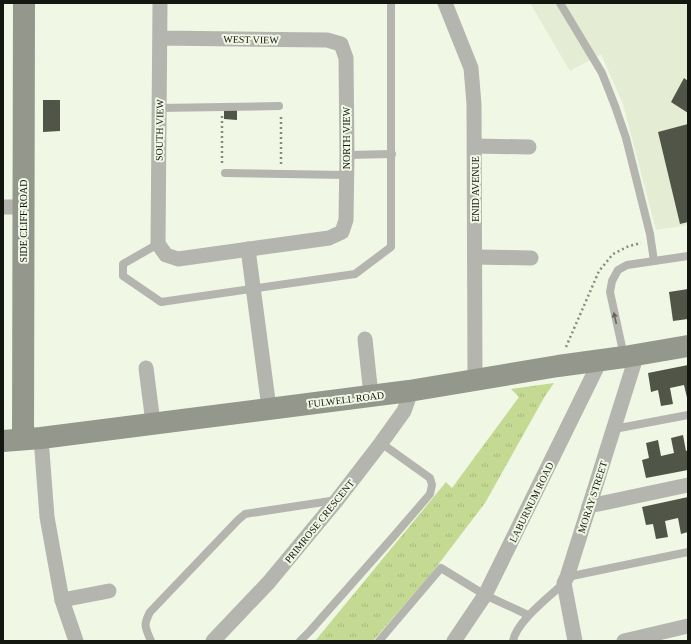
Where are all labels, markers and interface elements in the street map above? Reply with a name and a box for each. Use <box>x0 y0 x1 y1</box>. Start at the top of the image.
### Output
street label: WEST VIEW <box>223 34 279 45</box>
street label: SOUTH VIEW <box>153 98 166 161</box>
street label: NORTH VIEW <box>341 106 352 169</box>
street label: ENID AVENUE <box>470 156 481 222</box>
street label: SIDE CLIFF ROAD <box>18 180 29 262</box>
one-way arrow <box>612 312 618 325</box>
street label: FULWELL ROAD <box>307 389 385 410</box>
street label: LABURNUM ROAD <box>507 460 556 544</box>
street label: MORAY STREET <box>576 460 609 535</box>
street label: PRIMROSE CRESCENT <box>283 478 356 565</box>

